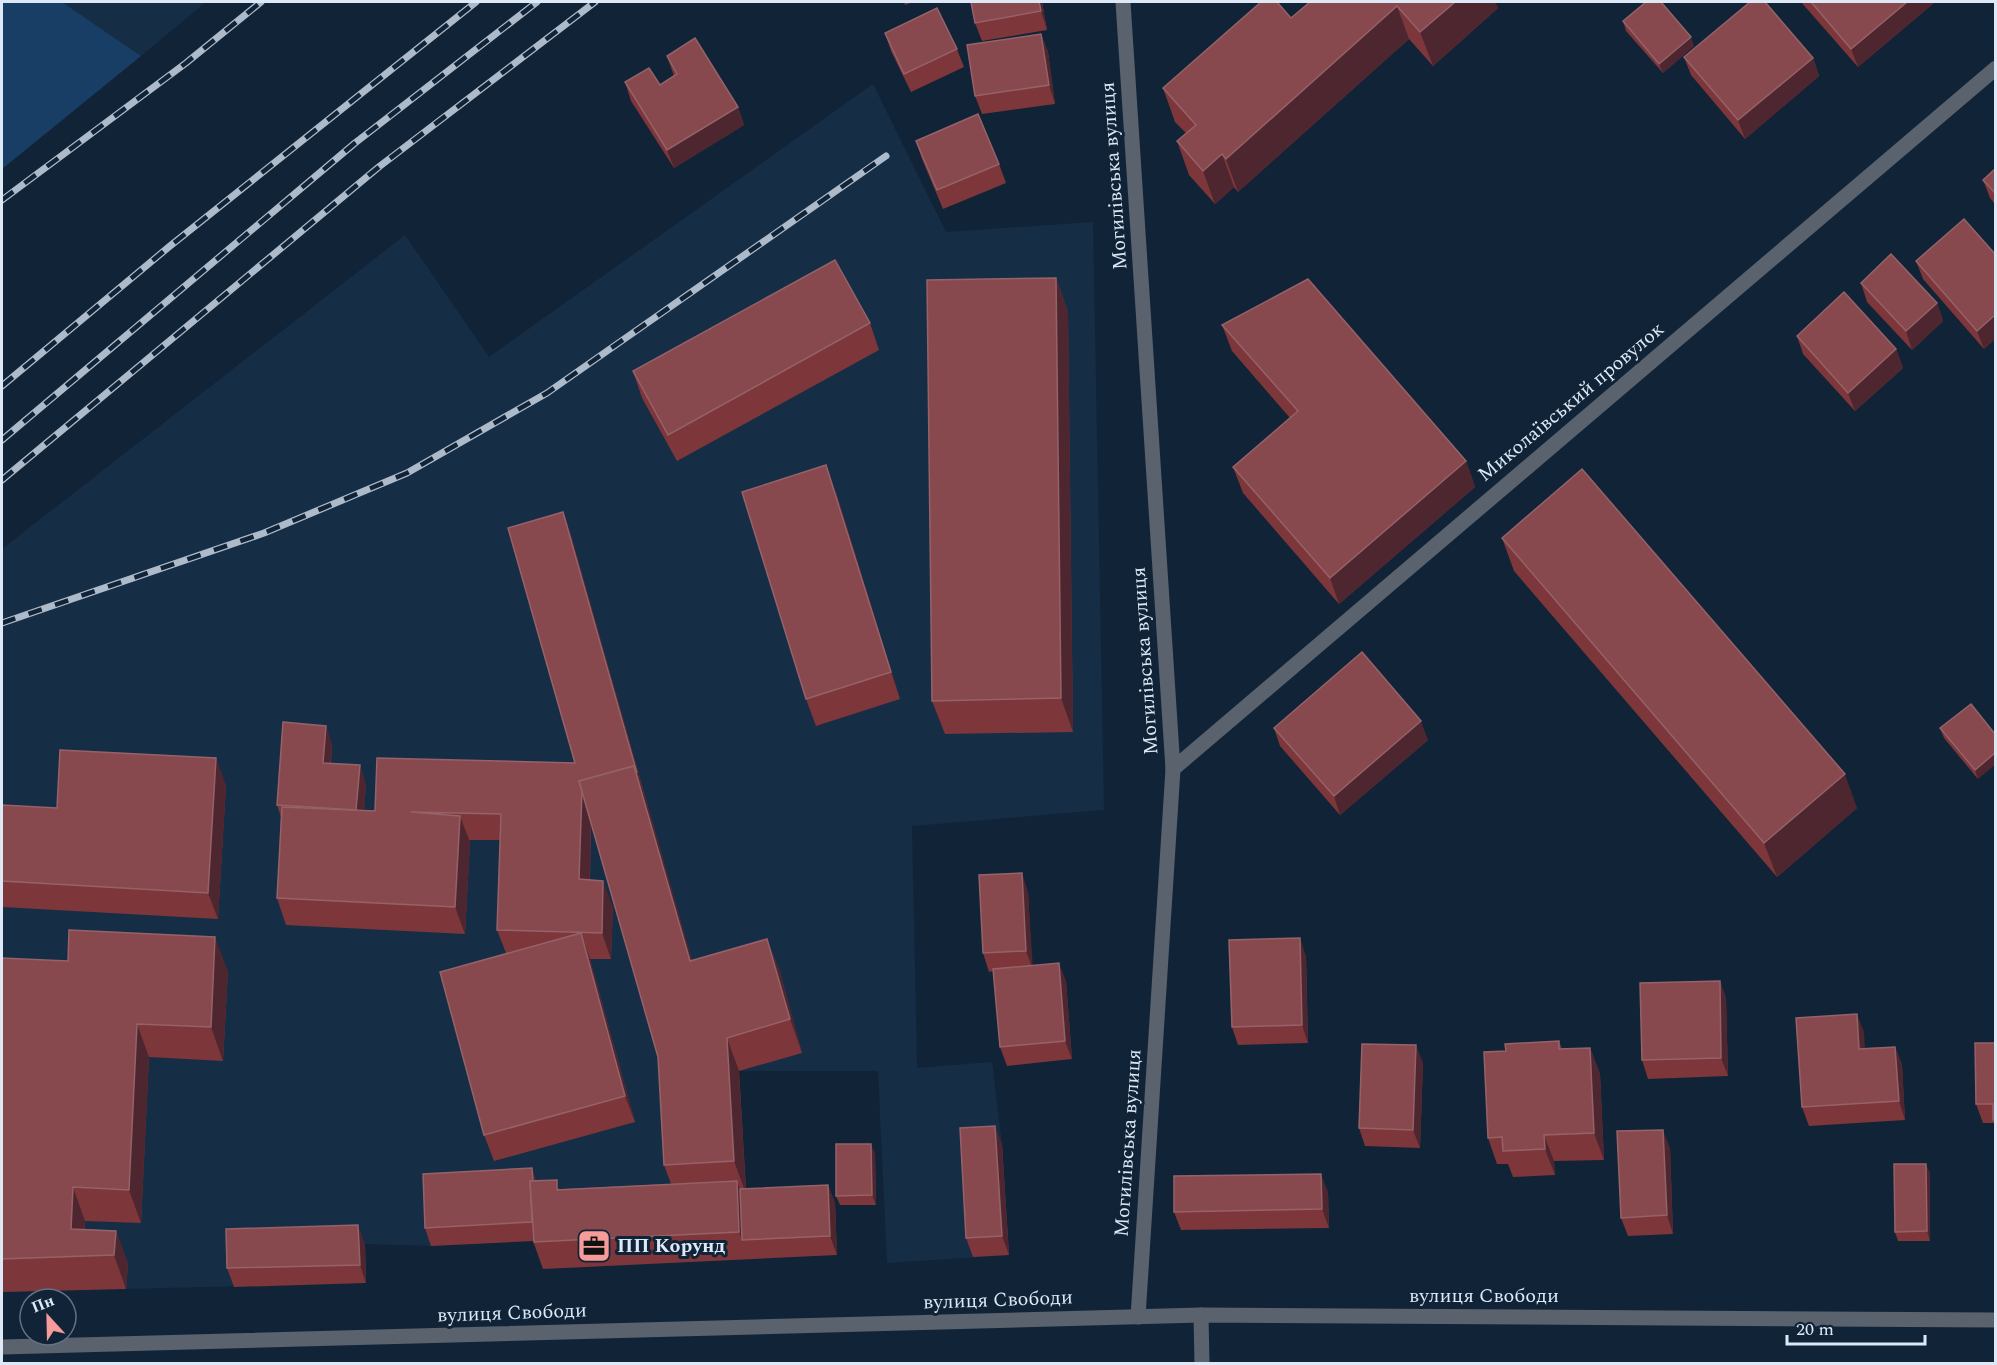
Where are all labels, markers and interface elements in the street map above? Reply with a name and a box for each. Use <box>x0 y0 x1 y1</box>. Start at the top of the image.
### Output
street label: Могилівська вулиця <box>1092 81 1136 271</box>
street label: Миколаївський провулок <box>1471 315 1671 489</box>
street label: Могилівська вулиця <box>1123 566 1167 756</box>
street label: Могилівська вулиця <box>1106 1048 1150 1238</box>
office icon: ПП Корунд <box>576 1228 612 1264</box>
place label: ПП Корунд <box>617 1231 725 1261</box>
street label: вулиця Свободи <box>1409 1281 1559 1311</box>
street label: вулиця Свободи <box>923 1282 1073 1318</box>
north arrow <box>18 1287 78 1347</box>
text: Пн <box>28 1289 58 1319</box>
street label: вулиця Свободи <box>437 1295 587 1331</box>
scale bar <box>1787 1308 1925 1346</box>
text: 20 m <box>1796 1316 1834 1343</box>

